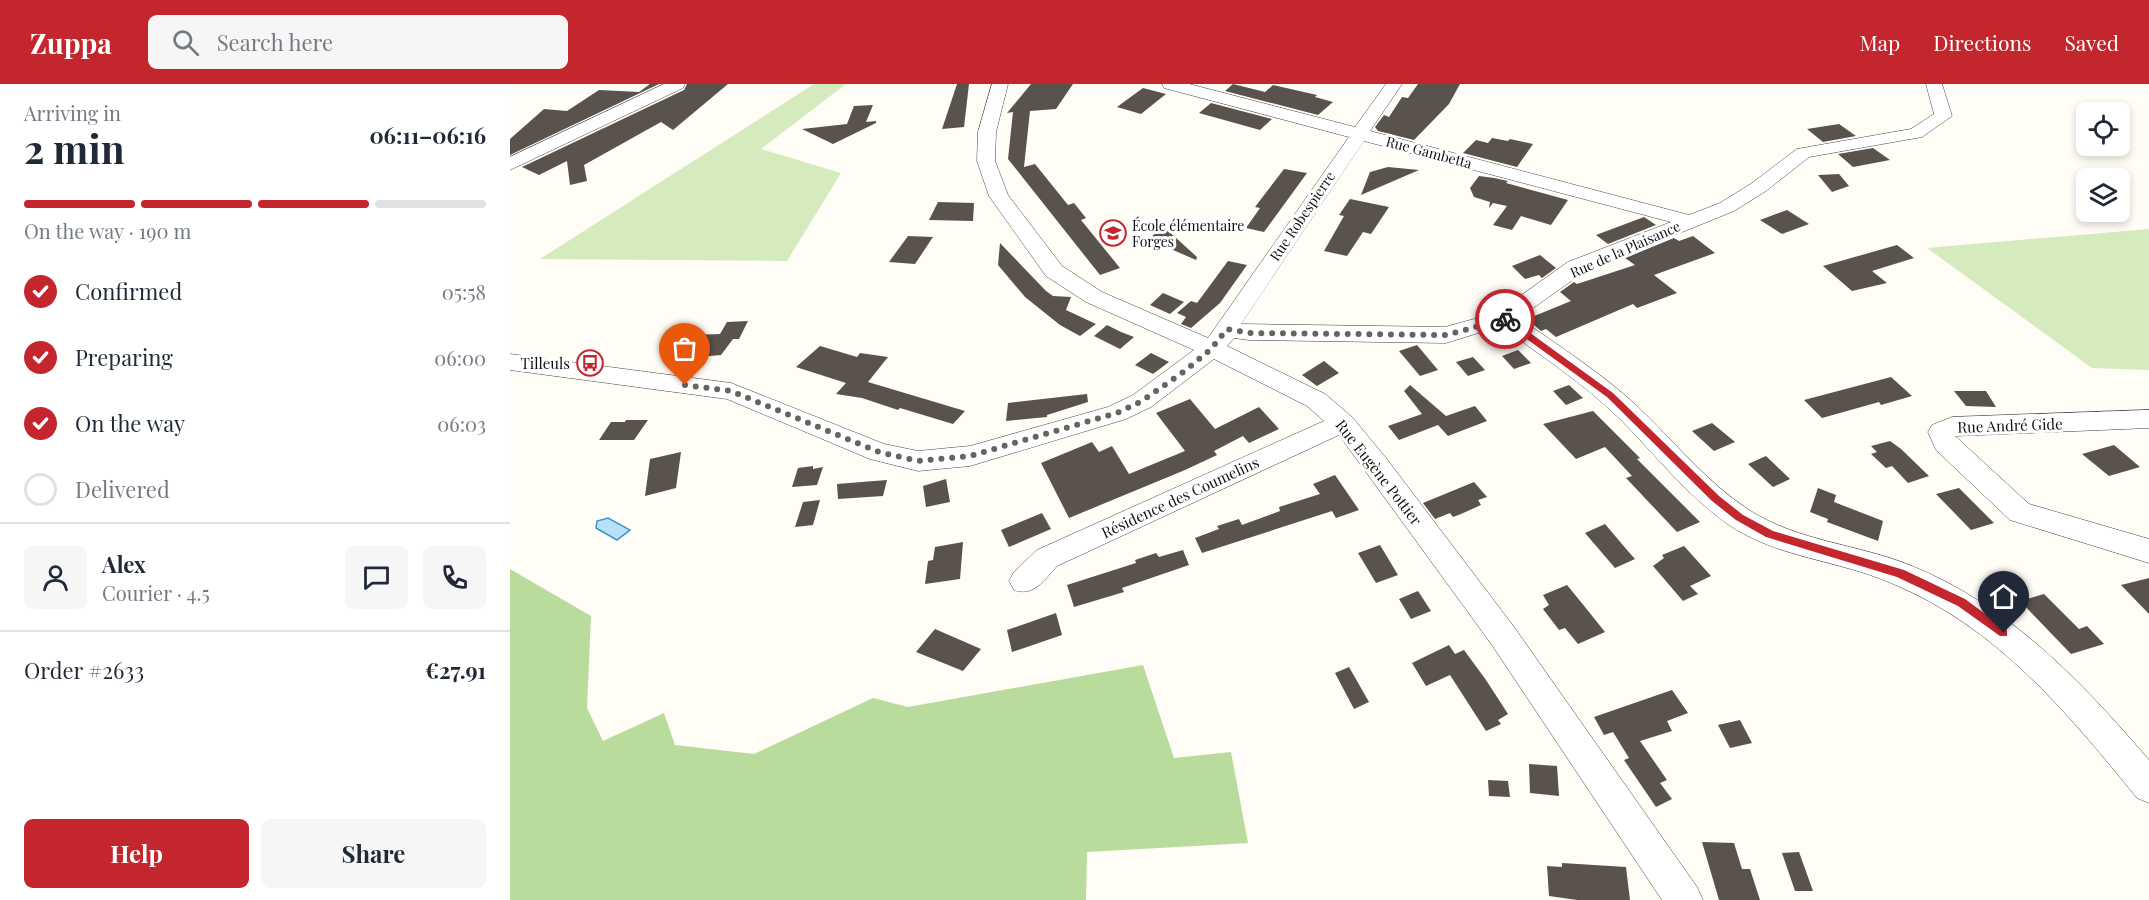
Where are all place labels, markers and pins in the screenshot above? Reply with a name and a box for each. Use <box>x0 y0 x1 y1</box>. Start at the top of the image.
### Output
place label: École élémentaire Forges <box>1132 216 1244 251</box>
school or university icon: École élémentaire Forges <box>1098 218 1128 248</box>
pin <box>659 323 710 385</box>
bus stop icon: Tilleuls <box>575 348 605 378</box>
place label: Tilleuls <box>521 353 570 373</box>
pin <box>1978 571 2029 633</box>

